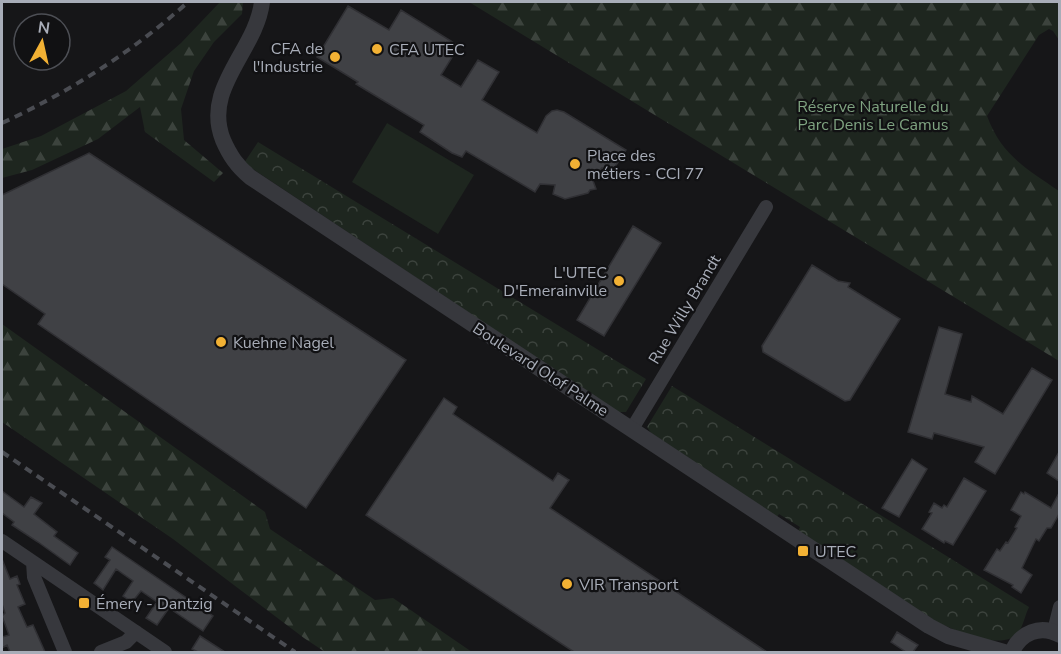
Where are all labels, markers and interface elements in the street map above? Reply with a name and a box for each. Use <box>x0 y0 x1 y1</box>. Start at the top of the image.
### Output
north arrow <box>12 12 72 72</box>
text: N <box>36 16 51 40</box>
place label: CFA de l'Industrie <box>253 38 323 78</box>
place label: CFA UTEC <box>389 39 465 61</box>
marker: CFA UTEC <box>370 42 384 56</box>
marker: CFA de l'Industrie <box>328 50 342 64</box>
park label: Réserve Naturelle du Parc Denis Le Camus <box>797 96 949 136</box>
place label: Place des métiers - CCI 77 <box>587 145 704 185</box>
marker: Place des métiers - CCI 77 <box>568 157 582 171</box>
street label: Rue Willy Brandt <box>643 250 726 368</box>
place label: L'UTEC D'Emerainville <box>503 262 607 302</box>
marker: L'UTEC D'Emerainville <box>612 274 626 288</box>
street label: Boulevard Olof Palme <box>468 318 613 422</box>
place label: Kuehne Nagel <box>233 332 334 354</box>
marker: Kuehne Nagel <box>214 335 228 349</box>
place label: UTEC <box>815 541 857 563</box>
marker: UTEC <box>796 544 810 558</box>
place label: VIR Transport <box>578 574 679 596</box>
marker: VIR Transport <box>560 577 574 591</box>
place label: Émery - Dantzig <box>96 593 213 615</box>
marker: Émery - Dantzig <box>77 596 91 610</box>

